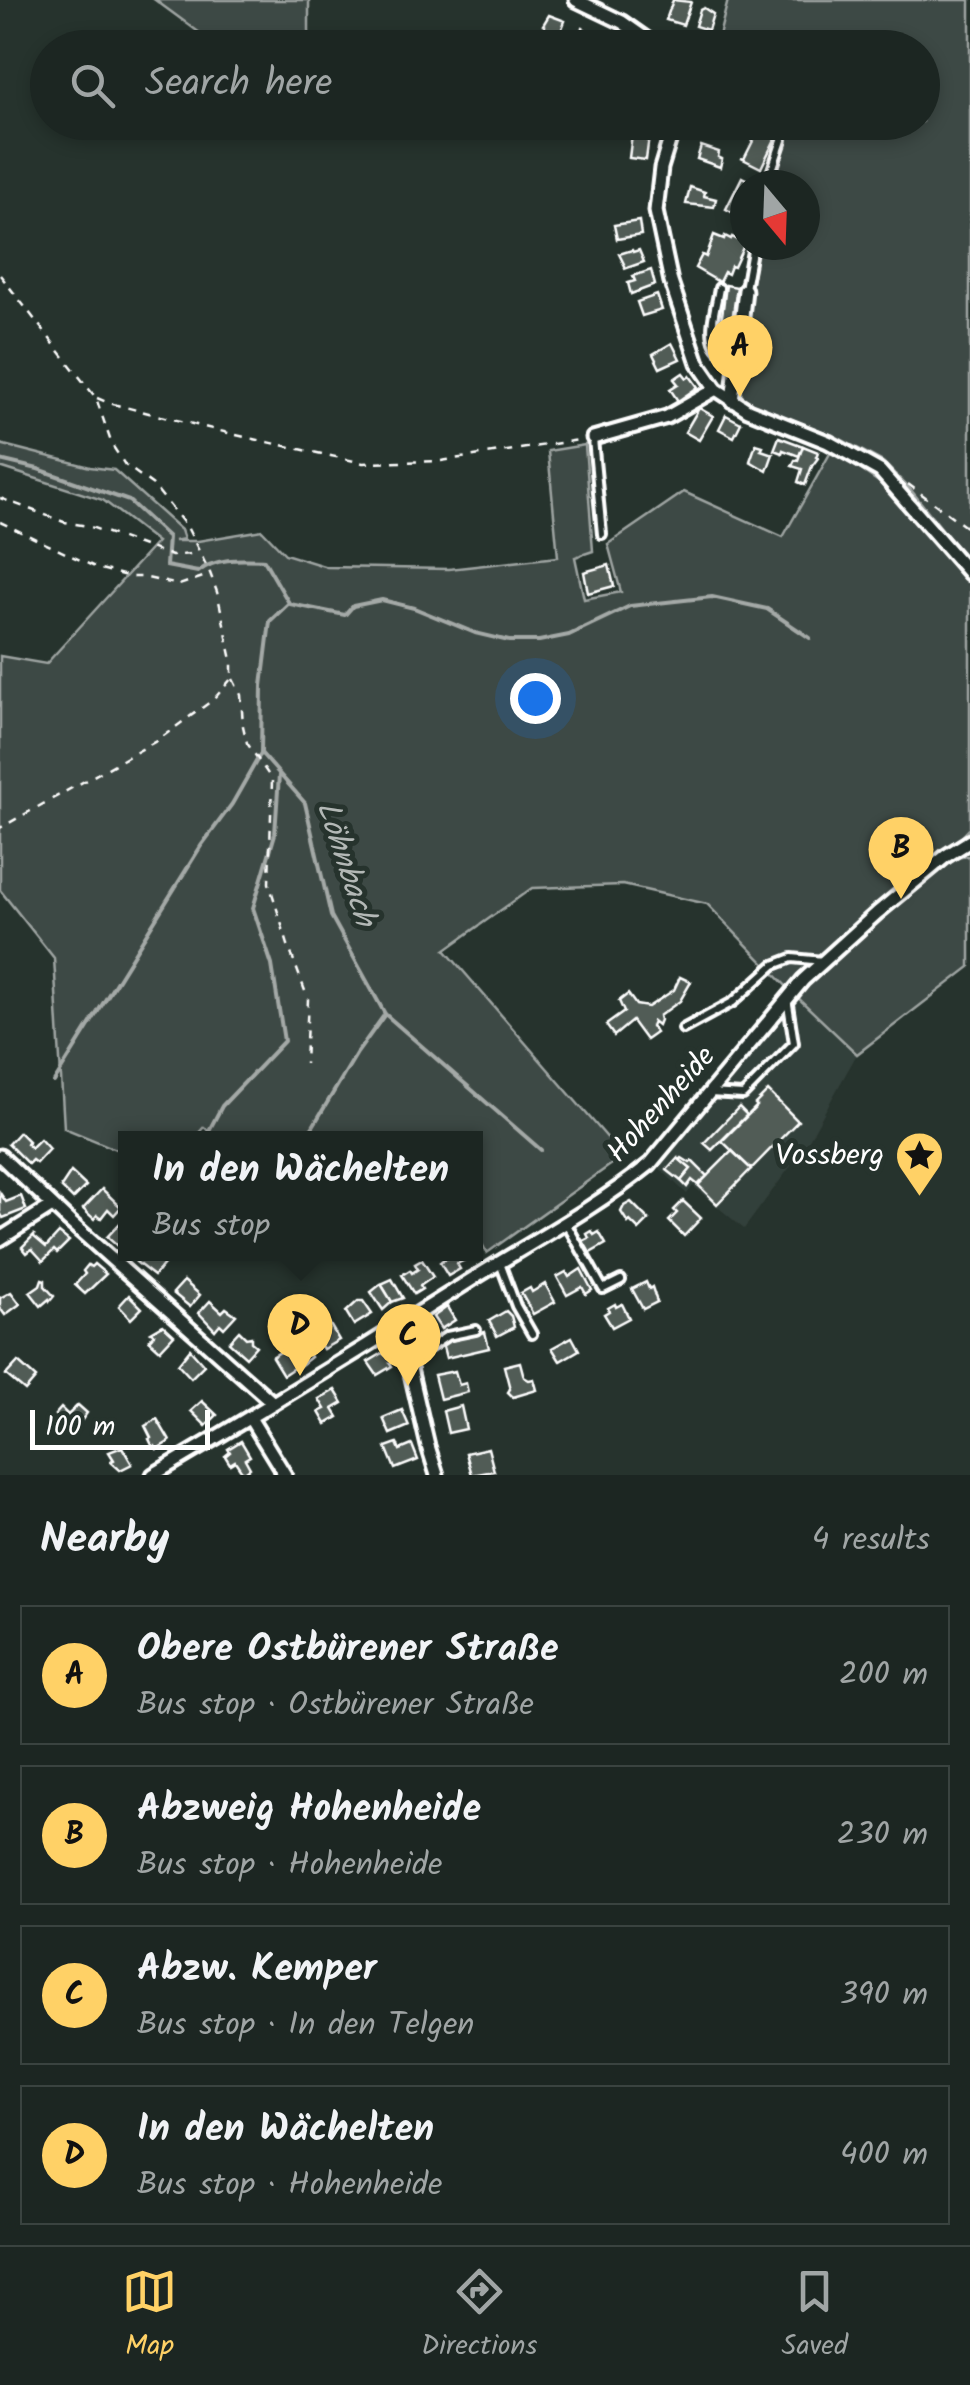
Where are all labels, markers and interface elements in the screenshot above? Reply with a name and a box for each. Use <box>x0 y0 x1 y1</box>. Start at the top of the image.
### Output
search box <box>30 30 940 140</box>
text: Search here <box>145 55 332 115</box>
icon: search <box>65 58 120 113</box>
north arrow <box>730 170 820 260</box>
pin: A <box>708 314 772 397</box>
your location <box>510 673 561 724</box>
water label: Löhnbach <box>301 795 390 936</box>
pin: B <box>868 816 934 899</box>
street label: Hohenheide <box>596 1035 728 1175</box>
place icon: Vossberg <box>893 1130 945 1198</box>
popup <box>118 1131 483 1261</box>
place label: Vossberg <box>775 1132 884 1180</box>
text: In den Wächelten <box>152 1141 449 1201</box>
text: Bus stop <box>152 1201 270 1252</box>
pin: D <box>268 1294 332 1376</box>
pin: C <box>376 1304 440 1386</box>
scale bar <box>30 1405 210 1450</box>
text: 100 m <box>45 1405 115 1450</box>
text: Nearby <box>40 1507 169 1574</box>
text: 4 results <box>812 1515 930 1566</box>
text: Obere Ostbürener Straße <box>137 1620 559 1680</box>
text: A <box>64 1650 85 1701</box>
text: 200 m <box>839 1650 928 1701</box>
text: Bus stop · Ostbürener Straße <box>137 1680 534 1731</box>
text: Abzweig Hohenheide <box>137 1780 481 1840</box>
text: B <box>65 1810 84 1861</box>
text: 230 m <box>837 1810 928 1861</box>
text: Bus stop · Hohenheide <box>137 1840 442 1891</box>
text: Abzw. Kemper <box>137 1940 377 2000</box>
text: C <box>65 1970 84 2021</box>
text: 390 m <box>840 1970 928 2021</box>
text: Bus stop · In den Telgen <box>137 2000 474 2051</box>
text: In den Wächelten <box>137 2100 434 2160</box>
text: D <box>64 2130 85 2181</box>
text: 400 m <box>840 2130 928 2181</box>
text: Bus stop · Hohenheide <box>137 2160 442 2211</box>
tab: Map <box>122 2264 177 2369</box>
tab: Directions <box>421 2264 537 2369</box>
tab: Saved <box>782 2264 848 2369</box>

